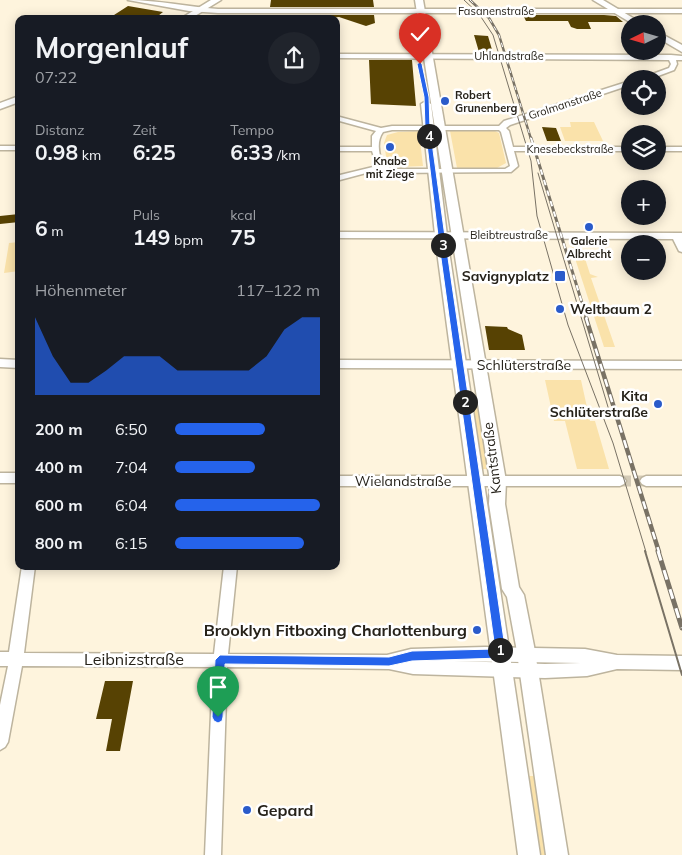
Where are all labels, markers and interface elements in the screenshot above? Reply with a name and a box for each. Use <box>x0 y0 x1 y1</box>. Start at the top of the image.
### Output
street label: Fasanenstraße <box>458 4 534 18</box>
pin <box>399 13 441 64</box>
north arrow <box>621 15 666 60</box>
map controls <box>621 15 666 280</box>
icon: check <box>406 20 434 48</box>
text: Morgenlauf <box>35 30 188 65</box>
button: share <box>268 32 320 84</box>
street label: Uhlandstraße <box>474 49 544 63</box>
text: 07:22 <box>35 67 77 87</box>
button: locate <box>621 70 666 115</box>
street label: Grolmanstraße <box>527 86 603 122</box>
place label: Robert Grunenberg <box>455 88 517 115</box>
marker: Robert Grunenberg <box>439 95 451 107</box>
text: Distanz <box>35 121 84 139</box>
text: Zeit <box>133 121 157 139</box>
text: Tempo <box>230 121 274 139</box>
pin: 4 <box>416 124 442 148</box>
button: layers <box>621 125 666 170</box>
text: 4 <box>425 127 434 145</box>
text: 0.98 <box>35 139 78 165</box>
text: 6:25 <box>133 139 176 165</box>
text: 6:33 <box>230 139 273 165</box>
marker: Knabe mit Ziege <box>384 141 396 153</box>
street label: Knesebeckstraße <box>526 142 614 156</box>
text: km <box>78 146 101 164</box>
text: /km <box>273 146 300 164</box>
place label: Knabe mit Ziege <box>366 154 414 181</box>
button: + <box>621 180 666 225</box>
text: Puls <box>133 206 160 224</box>
text: kcal <box>230 206 256 224</box>
text: 6 <box>35 215 48 241</box>
marker: Galerie Albrecht <box>583 221 595 233</box>
text: m <box>48 222 64 240</box>
text: 149 <box>133 224 170 250</box>
text: 75 <box>230 224 256 250</box>
street label: Bleibtreustraße <box>470 228 548 242</box>
text: bpm <box>170 231 203 249</box>
pin: 3 <box>430 232 456 258</box>
place label: Galerie Albrecht <box>567 234 611 261</box>
button: − <box>621 235 666 280</box>
text: 3 <box>439 236 448 254</box>
place label: Savignyplatz <box>462 267 549 285</box>
marker: Savignyplatz <box>553 269 567 283</box>
text: Höhenmeter <box>35 280 127 300</box>
text: 117–122 m <box>236 280 320 300</box>
place label: Weltbaum 2 <box>570 300 652 318</box>
marker: Weltbaum 2 <box>554 303 566 315</box>
street label: Schlüterstraße <box>477 356 571 374</box>
place label: Kita Schlüterstraße <box>550 387 648 421</box>
pin: 2 <box>452 390 478 414</box>
text: 2 <box>461 393 470 411</box>
marker: Kita Schlüterstraße <box>652 398 664 410</box>
text: 200 m <box>35 419 83 439</box>
text: 6:50 <box>115 419 147 439</box>
street label: Kantstraße <box>479 421 505 495</box>
text: 400 m <box>35 457 83 477</box>
text: 7:04 <box>115 457 147 477</box>
street label: Wielandstraße <box>355 472 451 490</box>
text: 600 m <box>35 495 83 515</box>
text: 6:04 <box>115 495 147 515</box>
text: 800 m <box>35 533 83 553</box>
text: 6:15 <box>115 533 147 553</box>
place label: Brooklyn Fitboxing Charlottenburg <box>204 620 467 640</box>
marker: Brooklyn Fitboxing Charlottenburg <box>471 624 483 636</box>
pin: 1 <box>488 638 512 662</box>
text: 1 <box>496 641 505 659</box>
street label: Leibnizstraße <box>84 649 184 669</box>
pin <box>197 666 239 717</box>
icon: arrive <box>204 673 232 701</box>
place label: Gepard <box>257 800 314 820</box>
marker: Gepard <box>241 804 253 816</box>

